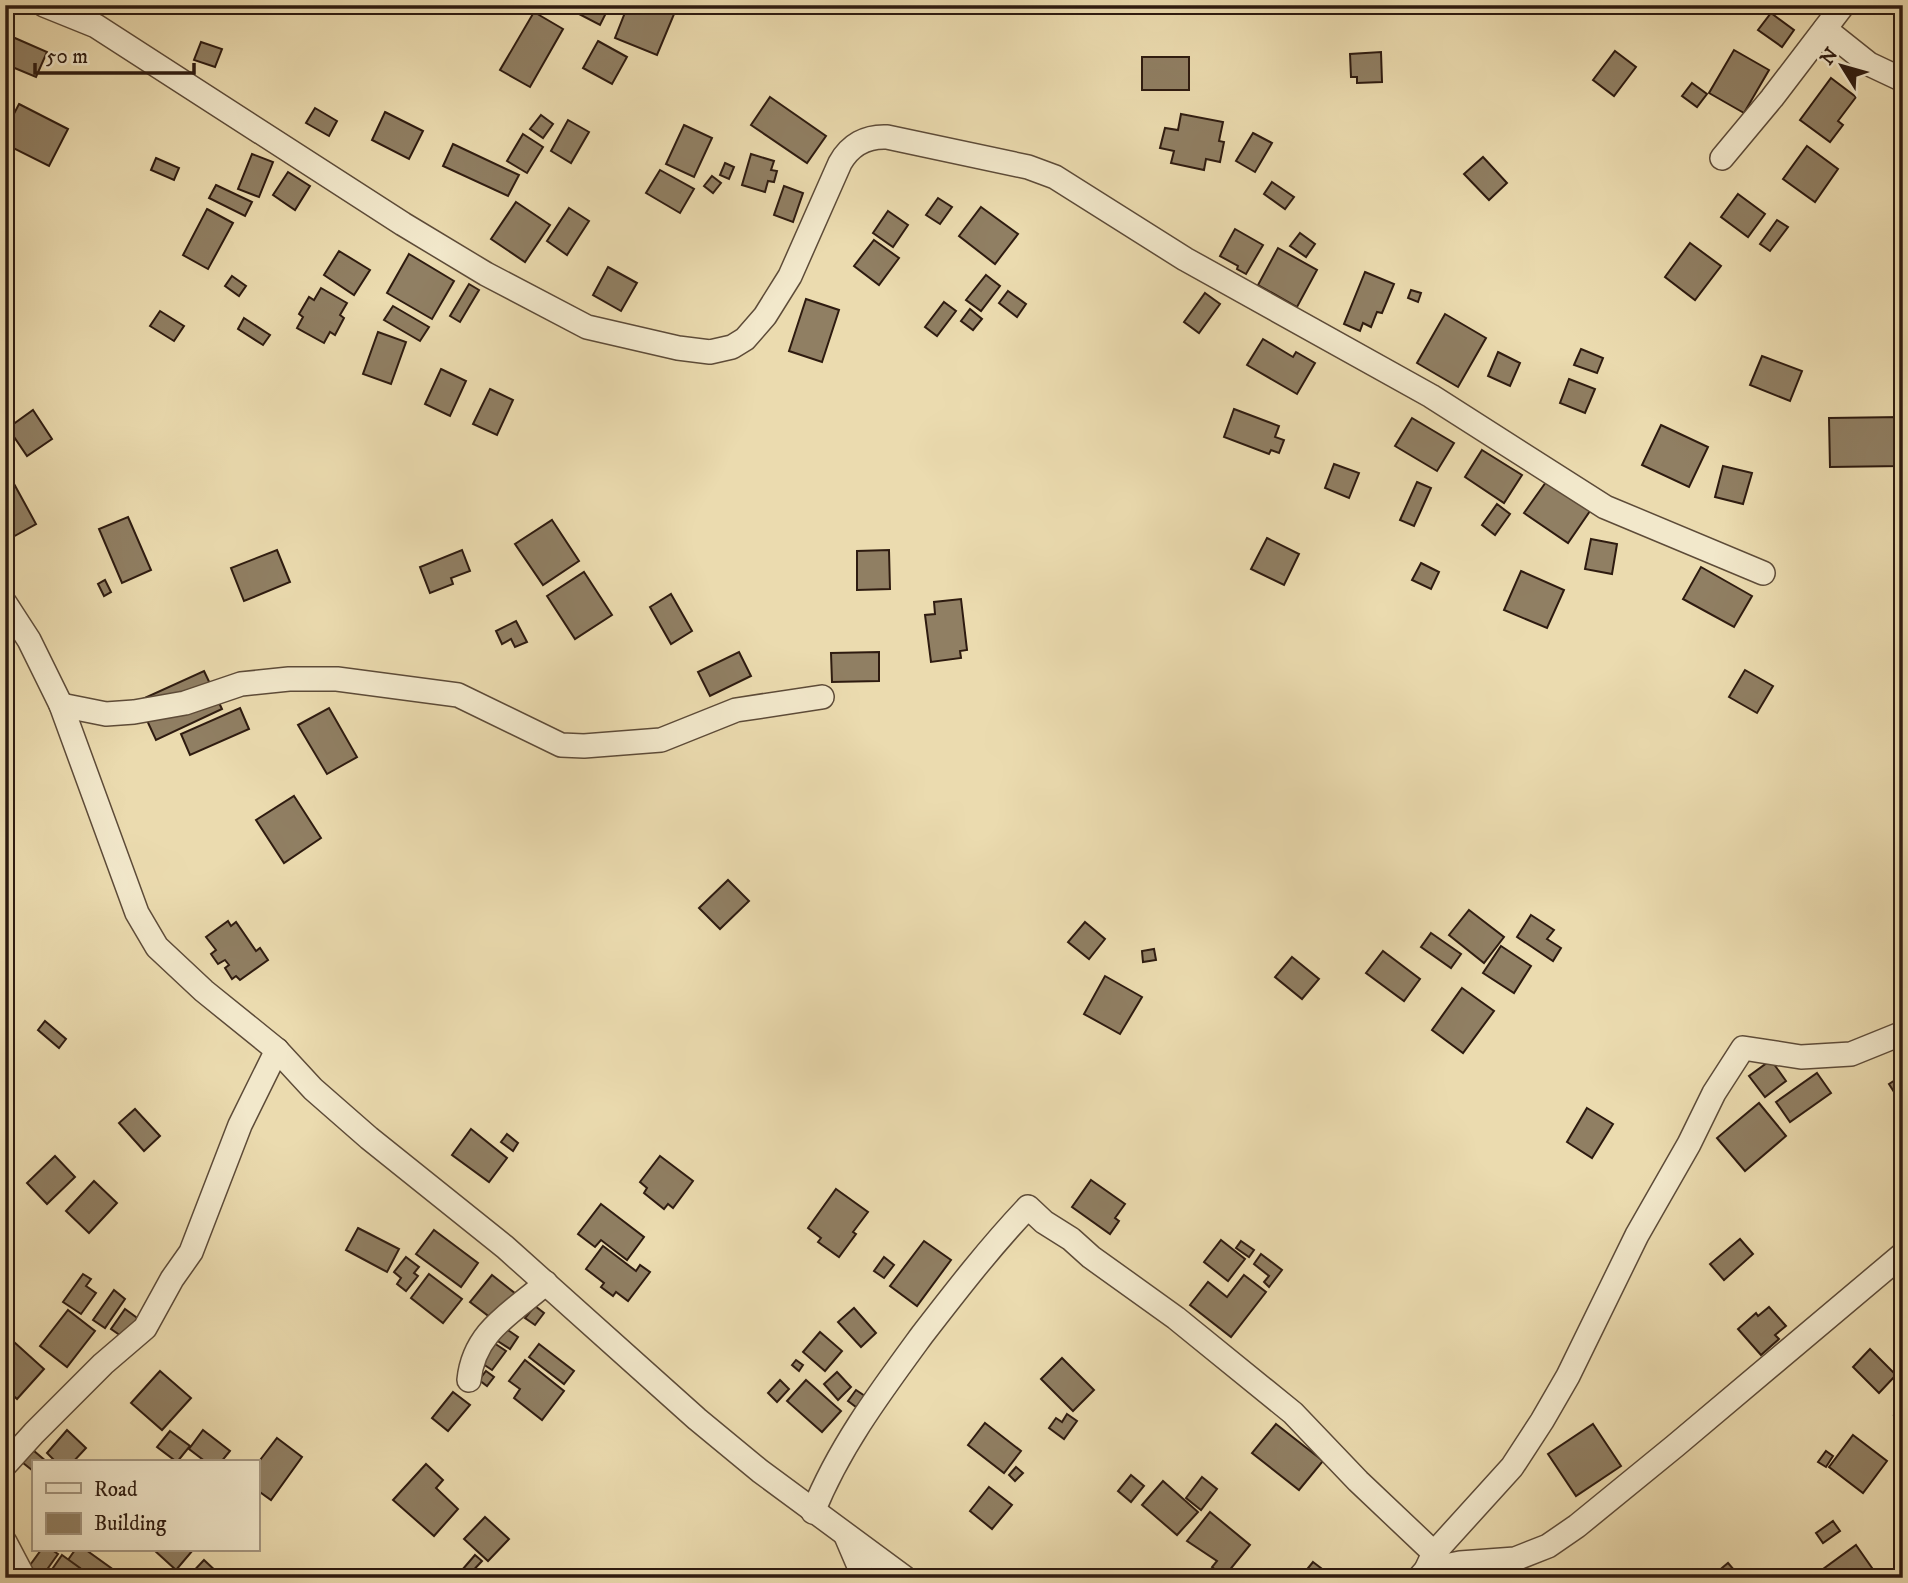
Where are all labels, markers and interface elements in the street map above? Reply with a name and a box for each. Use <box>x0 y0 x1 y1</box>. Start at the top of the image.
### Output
scale bar <box>35 32 194 76</box>
north arrow <box>1806 32 1876 102</box>
text: N <box>1816 43 1844 70</box>
text: 50 m <box>46 44 88 70</box>
legend <box>32 1460 259 1552</box>
text: Road <box>94 1477 138 1503</box>
text: Building <box>94 1511 167 1537</box>

